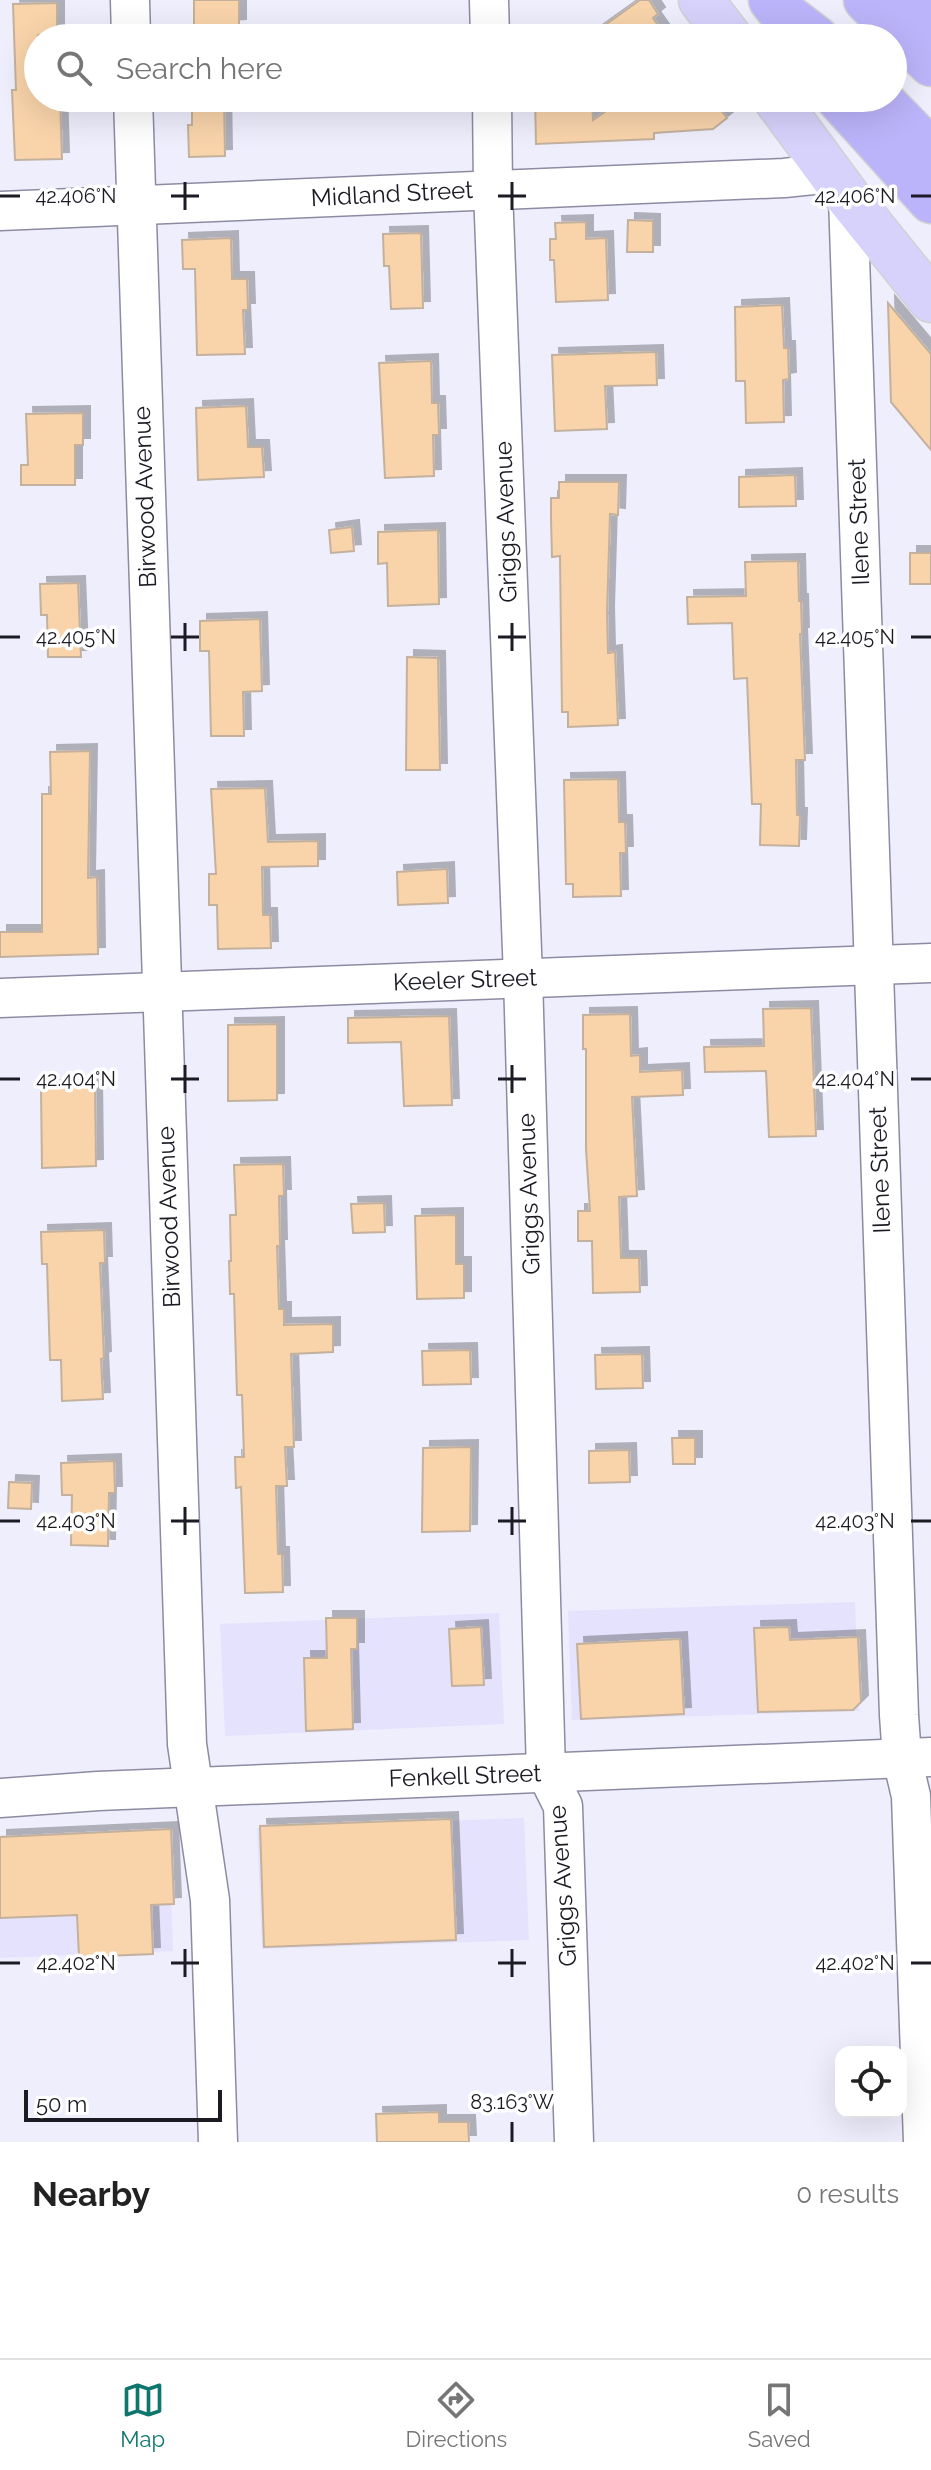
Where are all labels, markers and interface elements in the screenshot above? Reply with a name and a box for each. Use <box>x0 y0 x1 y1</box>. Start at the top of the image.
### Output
search box <box>24 24 907 112</box>
icon: search <box>52 46 96 90</box>
text: Search here <box>116 51 283 86</box>
street label: Midland Street <box>310 175 474 212</box>
text: 42.406°N <box>35 184 117 208</box>
text: 42.406°N <box>814 184 896 208</box>
street label: Birwood Avenue <box>127 406 162 588</box>
street label: Griggs Avenue <box>488 441 523 603</box>
street label: Ilene Street <box>842 458 875 586</box>
text: 42.405°N <box>36 625 116 649</box>
text: 42.405°N <box>815 625 895 649</box>
street label: Keeler Street <box>393 962 537 997</box>
text: 42.404°N <box>36 1067 116 1091</box>
text: 42.404°N <box>815 1067 895 1091</box>
street label: Ilene Street <box>863 1106 896 1234</box>
street label: Griggs Avenue <box>511 1113 546 1275</box>
street label: Birwood Avenue <box>151 1126 186 1308</box>
text: 42.403°N <box>36 1509 116 1533</box>
text: 42.403°N <box>815 1509 895 1533</box>
street label: Fenkell Street <box>388 1758 542 1793</box>
street label: Griggs Avenue <box>542 1804 583 1968</box>
text: 42.402°N <box>36 1951 116 1975</box>
text: 42.402°N <box>815 1951 895 1975</box>
map controls <box>835 2046 907 2118</box>
button: locate <box>835 2046 907 2118</box>
scale bar <box>24 2086 222 2122</box>
text: 83.163°W <box>470 2090 554 2114</box>
text: 50 m <box>36 2091 87 2117</box>
text: Nearby <box>32 2174 150 2214</box>
text: 0 results <box>796 2179 899 2209</box>
tab: Map <box>120 2378 165 2452</box>
tab: Directions <box>406 2378 507 2452</box>
tab: Saved <box>748 2378 811 2452</box>

